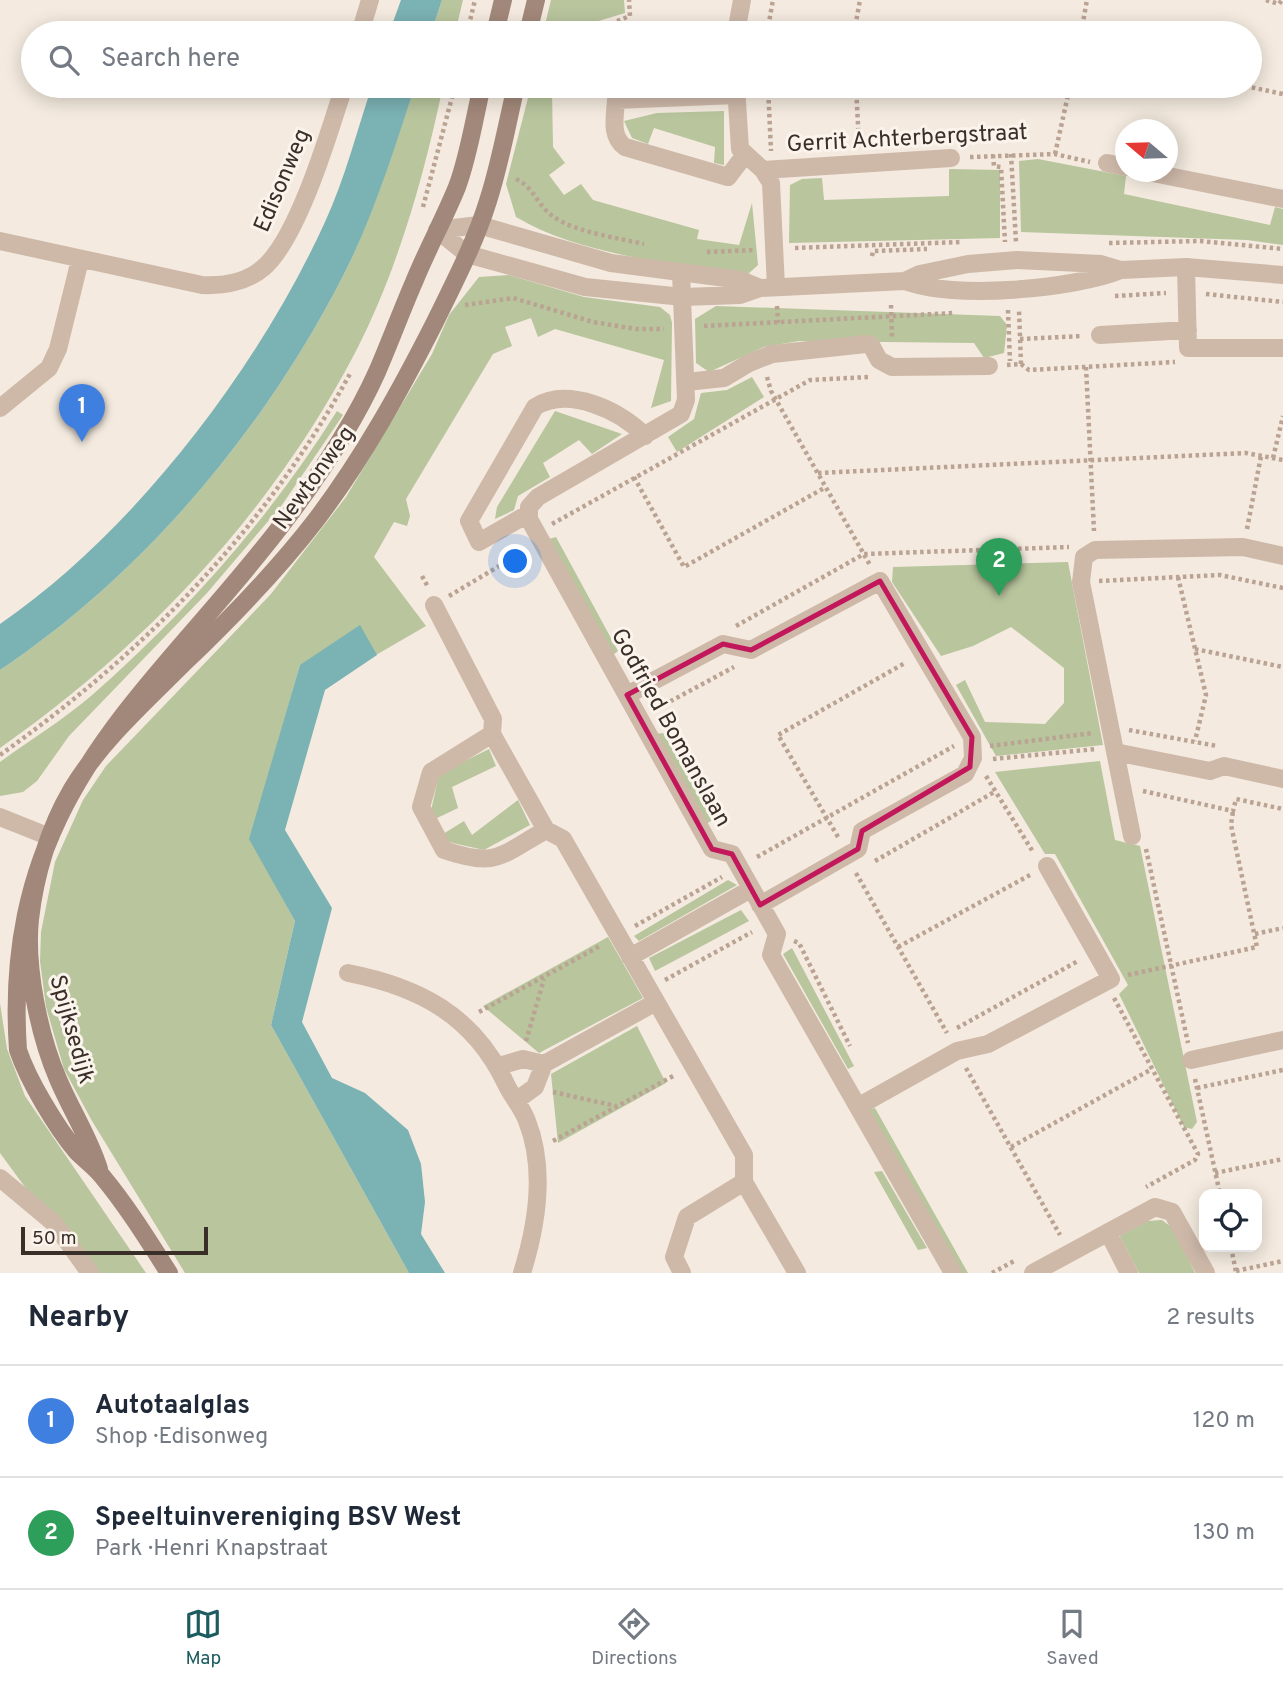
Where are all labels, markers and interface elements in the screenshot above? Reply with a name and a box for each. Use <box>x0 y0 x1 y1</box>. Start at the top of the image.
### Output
search box <box>21 21 1262 98</box>
icon: search <box>45 41 83 79</box>
text: Search here <box>101 43 240 76</box>
street label: Gerrit Achterbergstraat <box>786 119 1028 160</box>
north arrow <box>1115 119 1178 182</box>
street label: Edisonweg <box>249 125 318 237</box>
pin: 1 <box>59 384 105 442</box>
street label: Newtonweg <box>268 421 362 536</box>
pin: 2 <box>976 538 1022 596</box>
your location <box>498 544 532 578</box>
street label: Godfried Bomanslaan <box>603 624 736 833</box>
street label: Spijksedijk <box>41 972 100 1087</box>
map controls <box>1199 1189 1262 1252</box>
button: locate <box>1199 1189 1262 1252</box>
scale bar <box>21 1224 208 1256</box>
text: 50 m <box>32 1227 77 1251</box>
text: Nearby <box>28 1300 129 1337</box>
text: 2 results <box>1166 1304 1255 1333</box>
text: Autotaalglas <box>95 1390 250 1423</box>
text: 1 <box>46 1407 56 1436</box>
text: 120 m <box>1193 1407 1255 1436</box>
text: Shop · Edisonweg <box>95 1423 268 1452</box>
text: Speeltuinvereniging BSV West <box>95 1502 461 1535</box>
text: 2 <box>44 1519 58 1548</box>
text: 130 m <box>1193 1519 1255 1548</box>
text: Park · Henri Knapstraat <box>95 1535 328 1564</box>
tab: Map <box>184 1605 222 1671</box>
tab: Directions <box>591 1605 678 1671</box>
tab: Saved <box>1046 1605 1099 1671</box>

